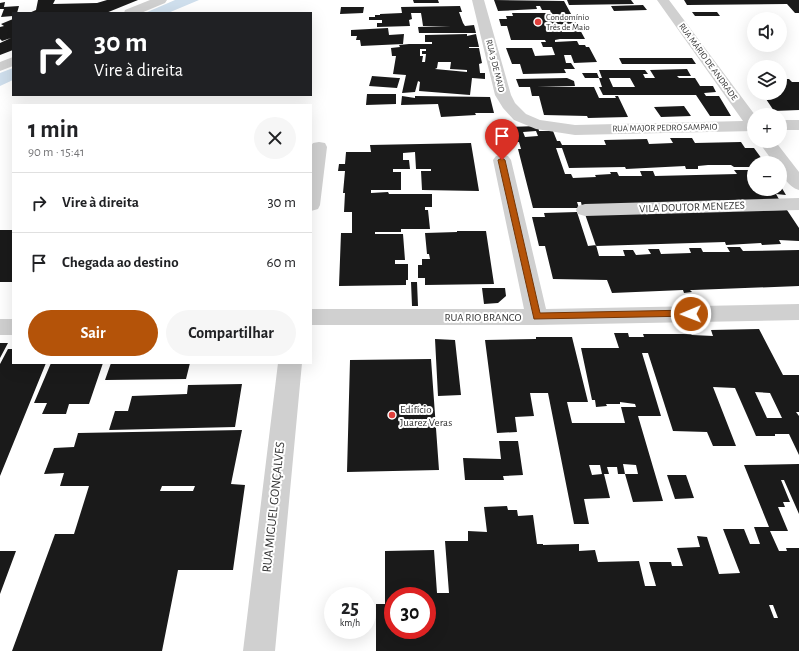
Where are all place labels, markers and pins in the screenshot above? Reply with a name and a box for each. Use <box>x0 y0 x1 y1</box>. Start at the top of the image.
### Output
place label: Condomínio Três de Maio <box>546 13 590 32</box>
marker: Condomínio Três de Maio <box>533 17 543 27</box>
pin <box>485 119 519 160</box>
place label: Edifício Juarez Veras <box>400 404 452 428</box>
marker: Edifício Juarez Veras <box>387 410 397 420</box>

